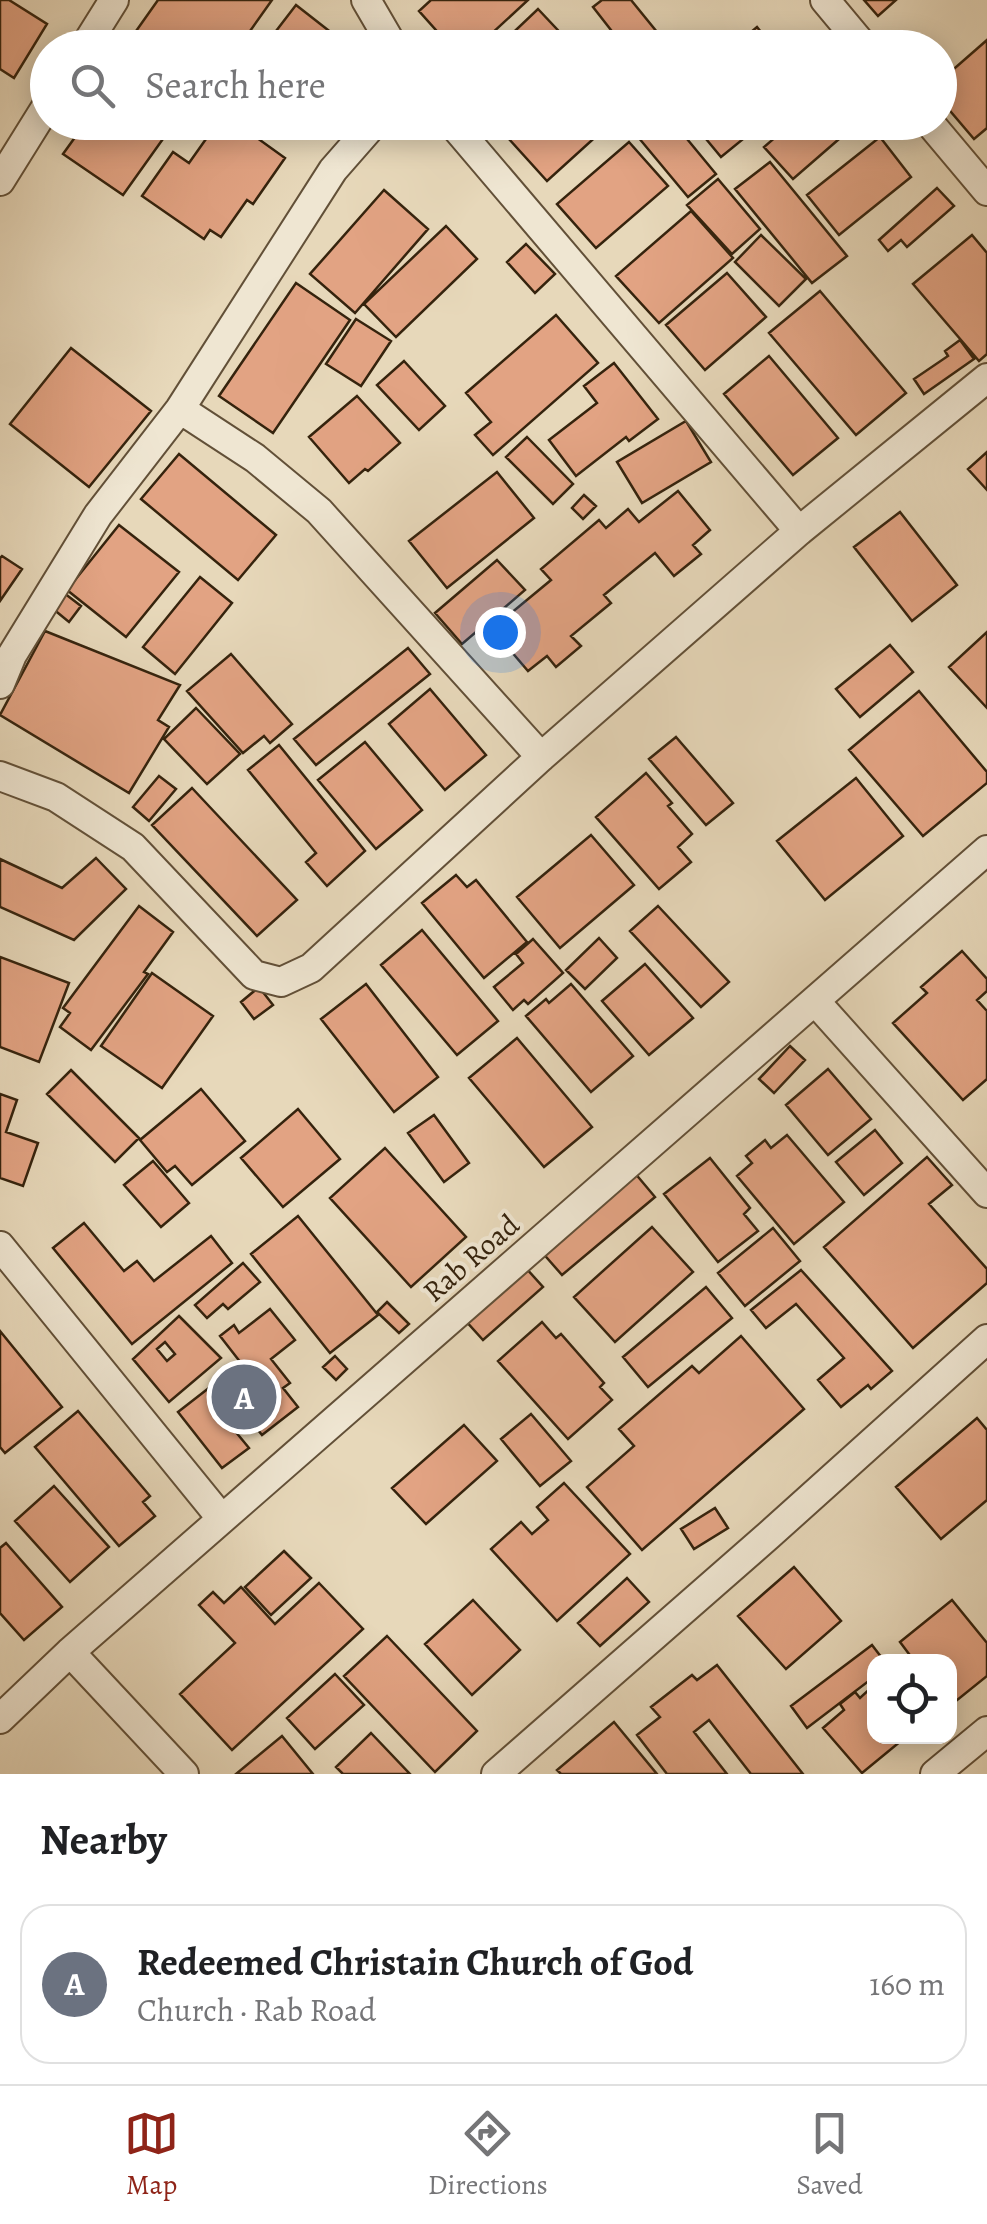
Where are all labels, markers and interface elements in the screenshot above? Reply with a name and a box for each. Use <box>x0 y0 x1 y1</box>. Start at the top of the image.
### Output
search box <box>30 30 957 140</box>
icon: search <box>65 58 120 113</box>
text: Search here <box>145 59 326 111</box>
your location <box>475 607 526 658</box>
street label: Rab Road <box>414 1204 528 1311</box>
pin: A <box>212 1360 276 1434</box>
map controls <box>867 1654 957 1744</box>
button: locate <box>867 1654 957 1744</box>
text: Nearby <box>40 1811 167 1868</box>
text: Redeemed Christain Church of God <box>137 1936 693 1988</box>
text: A <box>64 1962 85 2006</box>
text: 160 m <box>869 1962 945 2006</box>
text: Church · Rab Road <box>137 1988 376 2032</box>
tab: Map <box>124 2106 179 2204</box>
tab: Directions <box>428 2106 548 2204</box>
tab: Saved <box>796 2106 863 2204</box>

